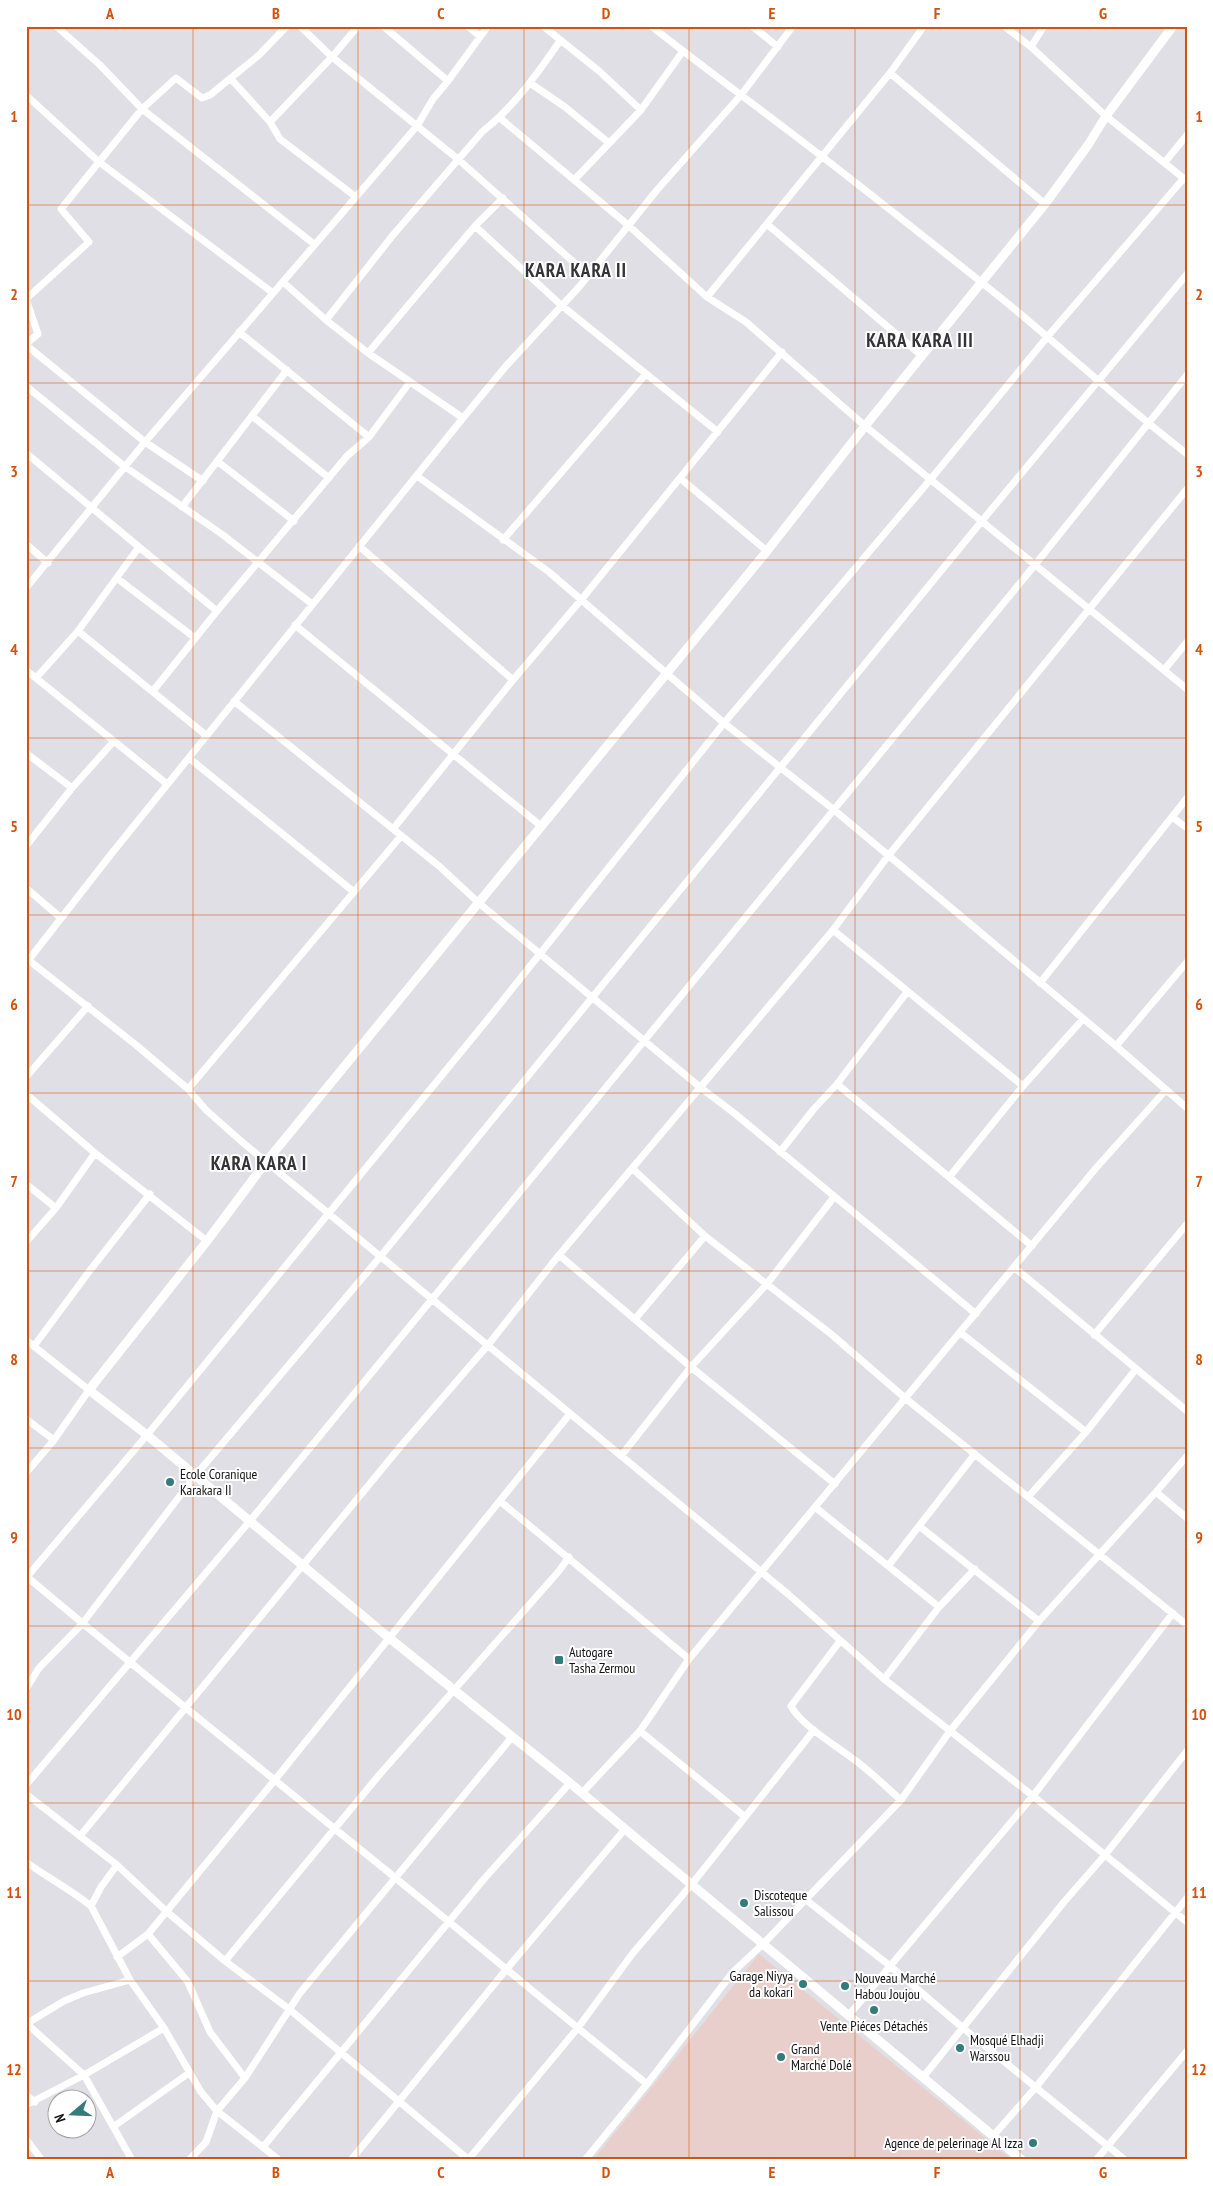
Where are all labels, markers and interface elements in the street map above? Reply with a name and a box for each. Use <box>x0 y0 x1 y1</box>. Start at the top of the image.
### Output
text: A <box>105 3 115 23</box>
text: B <box>272 3 280 23</box>
text: C <box>437 3 445 23</box>
text: D <box>602 3 611 23</box>
text: E <box>769 3 776 23</box>
text: F <box>934 3 941 23</box>
text: G <box>1099 3 1107 23</box>
text: 1 <box>10 106 18 126</box>
text: 1 <box>1195 106 1203 126</box>
district label: KARA KARA II <box>525 258 627 282</box>
text: 2 <box>10 284 18 304</box>
text: 2 <box>1195 284 1203 304</box>
district label: KARA KARA III <box>866 328 974 352</box>
text: 3 <box>10 461 18 481</box>
text: 3 <box>1195 461 1203 481</box>
text: 4 <box>10 639 18 659</box>
text: 4 <box>1195 639 1203 659</box>
text: 5 <box>10 816 18 836</box>
text: 5 <box>1195 816 1203 836</box>
text: 6 <box>10 994 18 1014</box>
text: 6 <box>1195 994 1203 1014</box>
district label: KARA KARA I <box>211 1151 307 1175</box>
text: 7 <box>10 1171 18 1191</box>
text: 7 <box>1195 1171 1203 1191</box>
text: 8 <box>10 1349 18 1369</box>
text: 8 <box>1195 1349 1203 1369</box>
place label: Ecole Coranique Karakara II <box>180 1465 258 1499</box>
marker: Ecole Coranique Karakara II <box>164 1476 176 1488</box>
text: 9 <box>10 1527 18 1547</box>
text: 9 <box>1195 1527 1203 1547</box>
place label: Autogare Tasha Zermou <box>569 1643 635 1677</box>
marker: Autogare Tasha Zermou <box>553 1654 565 1666</box>
text: 10 <box>6 1704 22 1724</box>
text: 10 <box>1191 1704 1207 1724</box>
text: 11 <box>6 1882 22 1902</box>
text: 11 <box>1191 1882 1207 1902</box>
place label: Discoteque Salissou <box>754 1886 807 1920</box>
marker: Discoteque Salissou <box>738 1897 750 1909</box>
place label: Garage Niyya da kokari <box>729 1967 793 2001</box>
place label: Nouveau Marché Habou Joujou <box>855 1969 936 2003</box>
marker: Garage Niyya da kokari <box>797 1978 809 1990</box>
marker: Nouveau Marché Habou Joujou <box>839 1980 851 1992</box>
marker: Vente Piéces Détachés <box>868 2004 880 2016</box>
place label: Vente Piéces Détachés <box>819 2017 928 2035</box>
place label: Mosqué Elhadji Warssou <box>970 2031 1044 2065</box>
place label: Grand Marché Dolé <box>791 2040 852 2074</box>
marker: Mosqué Elhadji Warssou <box>954 2042 966 2054</box>
marker: Grand Marché Dolé <box>775 2051 787 2063</box>
text: 12 <box>6 2059 22 2079</box>
text: 12 <box>1191 2059 1207 2079</box>
north arrow <box>48 2088 98 2138</box>
text: N <box>50 2112 69 2125</box>
place label: Agence de pelerinage Al Izza <box>884 2134 1023 2152</box>
marker: Agence de pelerinage Al Izza <box>1027 2137 1039 2149</box>
text: A <box>105 2162 115 2182</box>
text: B <box>272 2162 280 2182</box>
text: C <box>437 2162 445 2182</box>
text: D <box>602 2162 611 2182</box>
text: E <box>769 2162 776 2182</box>
text: F <box>934 2162 941 2182</box>
text: G <box>1099 2162 1107 2182</box>

